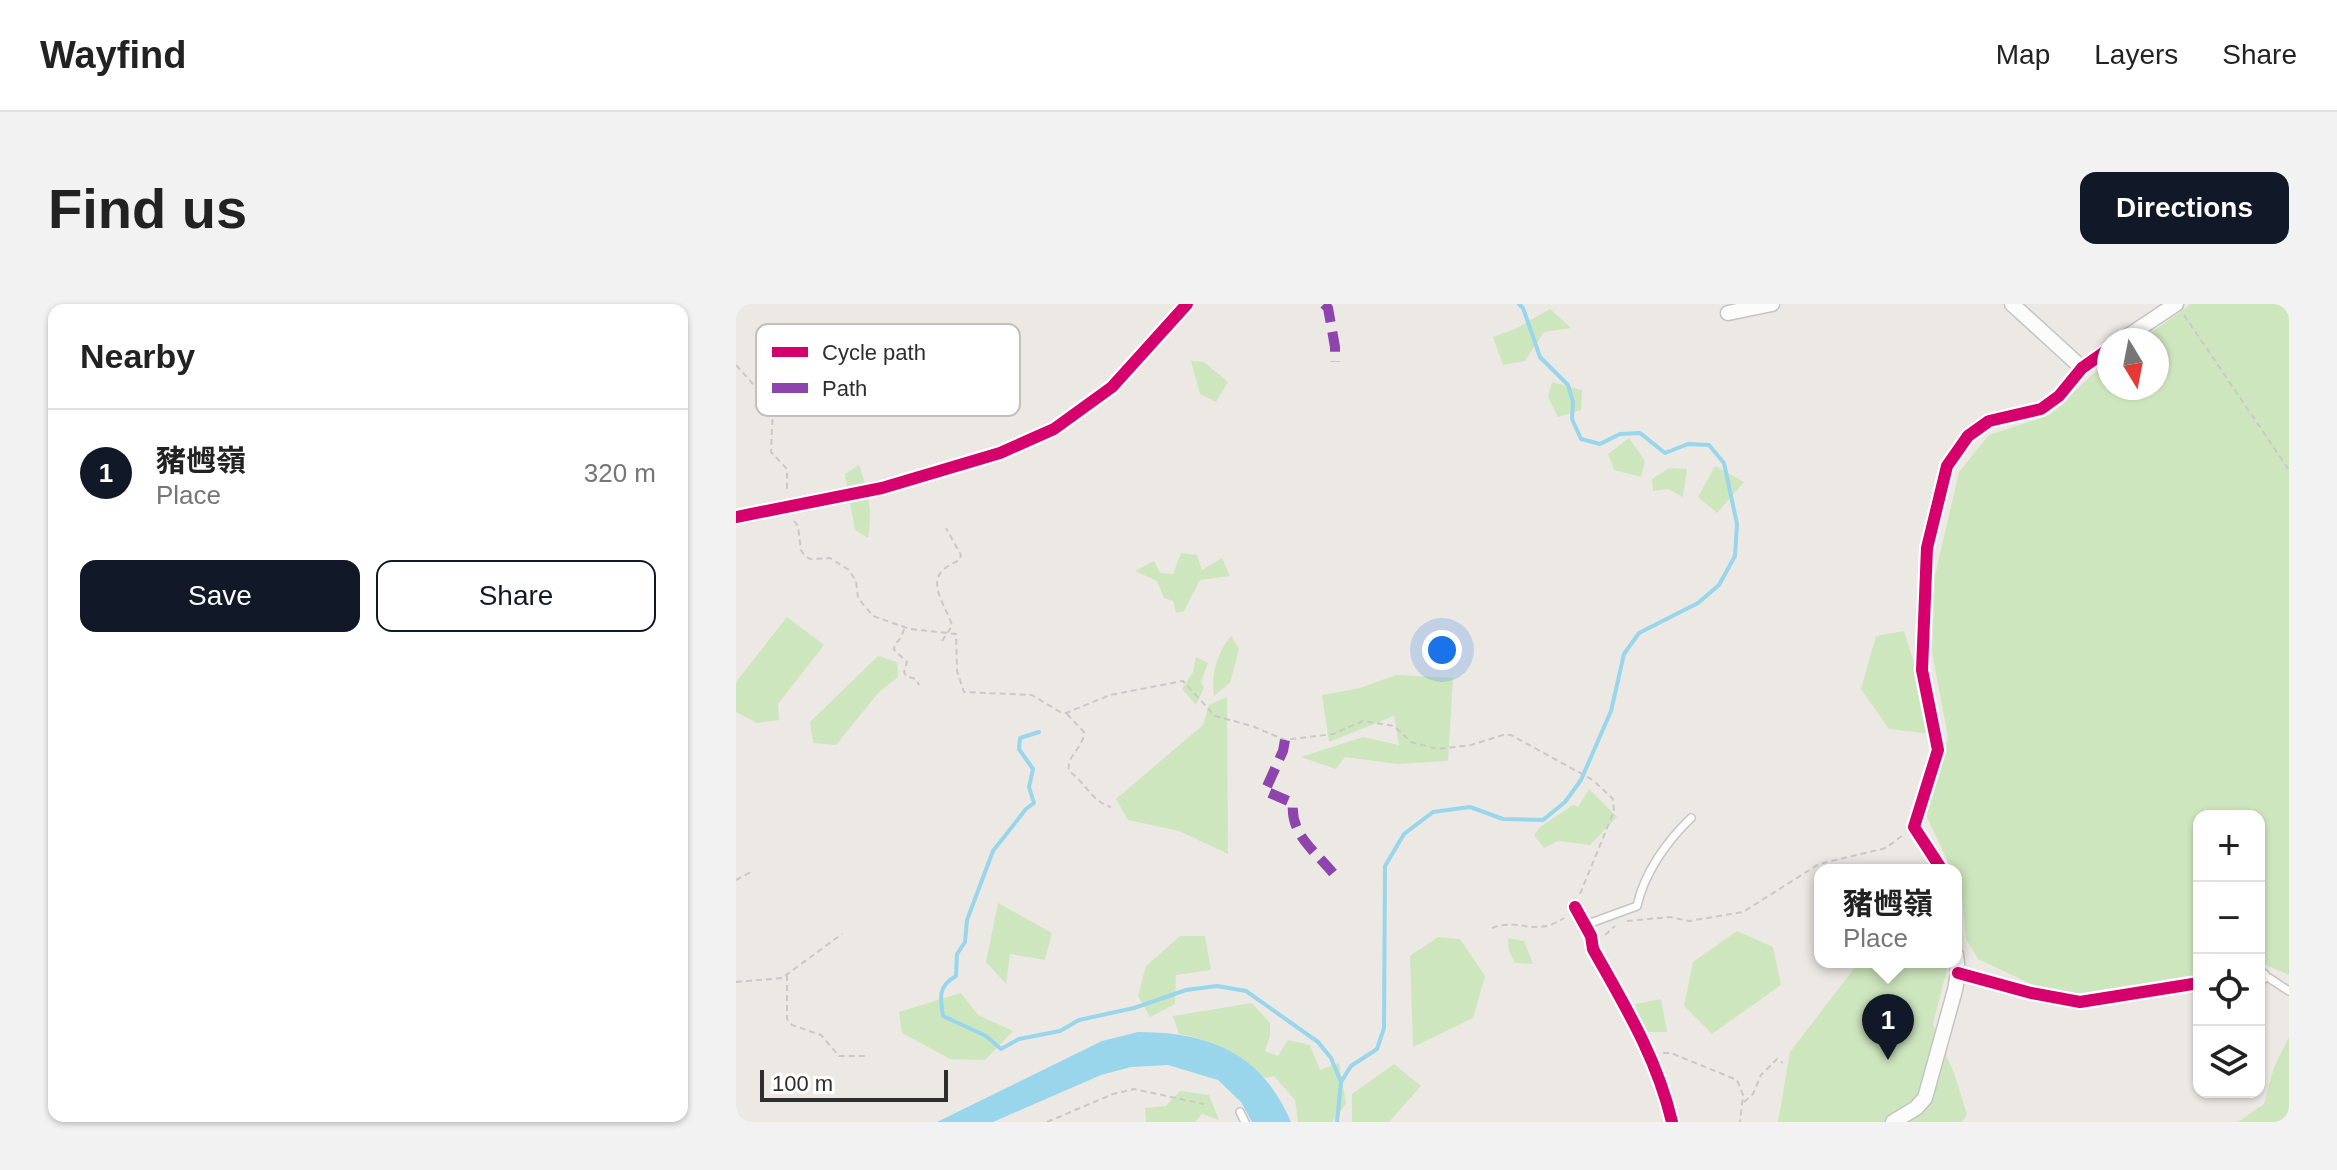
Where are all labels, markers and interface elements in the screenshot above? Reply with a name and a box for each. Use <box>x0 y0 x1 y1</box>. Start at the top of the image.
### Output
text: Wayfind <box>40 34 186 76</box>
text: Map <box>1996 39 2050 70</box>
text: Layers <box>2094 39 2178 70</box>
text: Share <box>2222 39 2297 70</box>
button: Directions <box>2080 172 2289 244</box>
text: Find us <box>48 177 247 240</box>
legend <box>756 324 1020 416</box>
north arrow <box>2097 328 2169 400</box>
text: Nearby <box>80 337 195 375</box>
text: Cycle path <box>822 340 926 365</box>
text: Path <box>822 376 867 401</box>
text: 豬乸嶺 <box>156 444 246 477</box>
text: 1 <box>99 458 113 488</box>
text: 320 m <box>584 458 656 488</box>
text: Place <box>156 480 221 510</box>
button: Save <box>80 560 360 632</box>
button: Share <box>376 560 656 632</box>
your location <box>1422 630 1462 670</box>
map controls <box>2193 810 2265 1098</box>
button: + <box>2193 810 2265 882</box>
popup <box>1814 864 1962 968</box>
button: − <box>2193 882 2265 954</box>
text: 豬乸嶺 <box>1843 887 1933 920</box>
text: Place <box>1843 923 1908 953</box>
button: locate <box>2193 954 2265 1026</box>
pin: 1 <box>1862 994 1914 1060</box>
button: layers <box>2193 1026 2265 1098</box>
scale bar <box>760 1066 948 1102</box>
text: 100 m <box>772 1071 833 1096</box>

